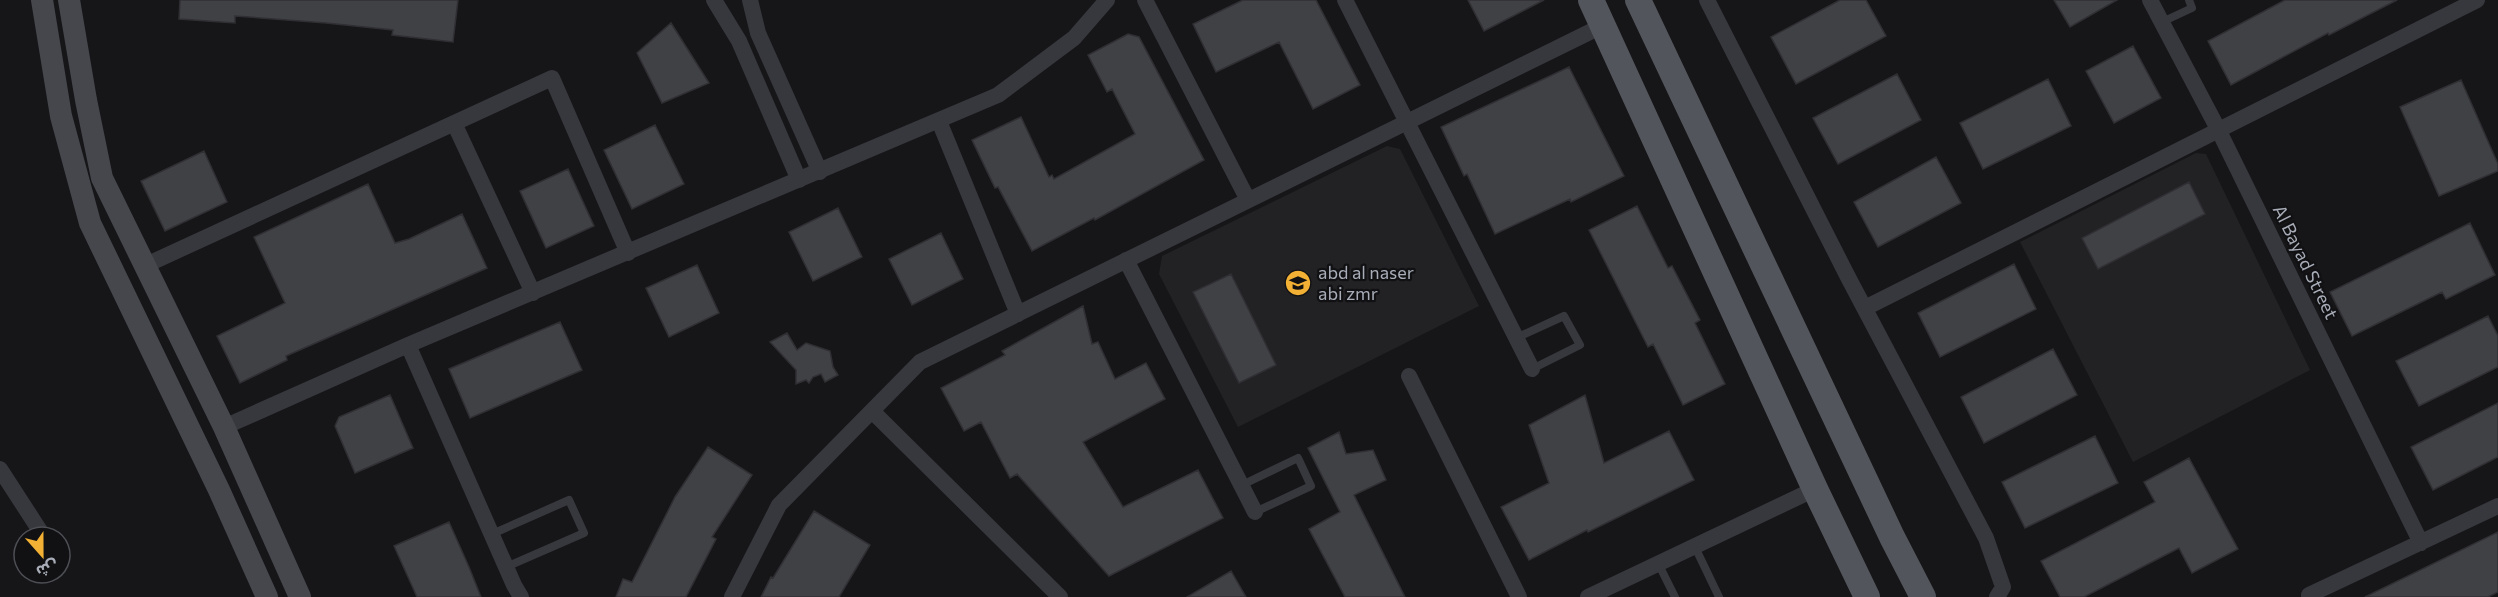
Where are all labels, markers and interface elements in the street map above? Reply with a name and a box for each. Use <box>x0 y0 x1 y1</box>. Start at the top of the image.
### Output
street label: Al Bayad Street <box>2269 201 2343 322</box>
place label: abd al naser abi zmr <box>1318 261 1414 304</box>
school or university icon: abd al naser abi zmr <box>1283 268 1313 298</box>
north arrow <box>12 525 72 585</box>
text: ش <box>33 556 61 582</box>

